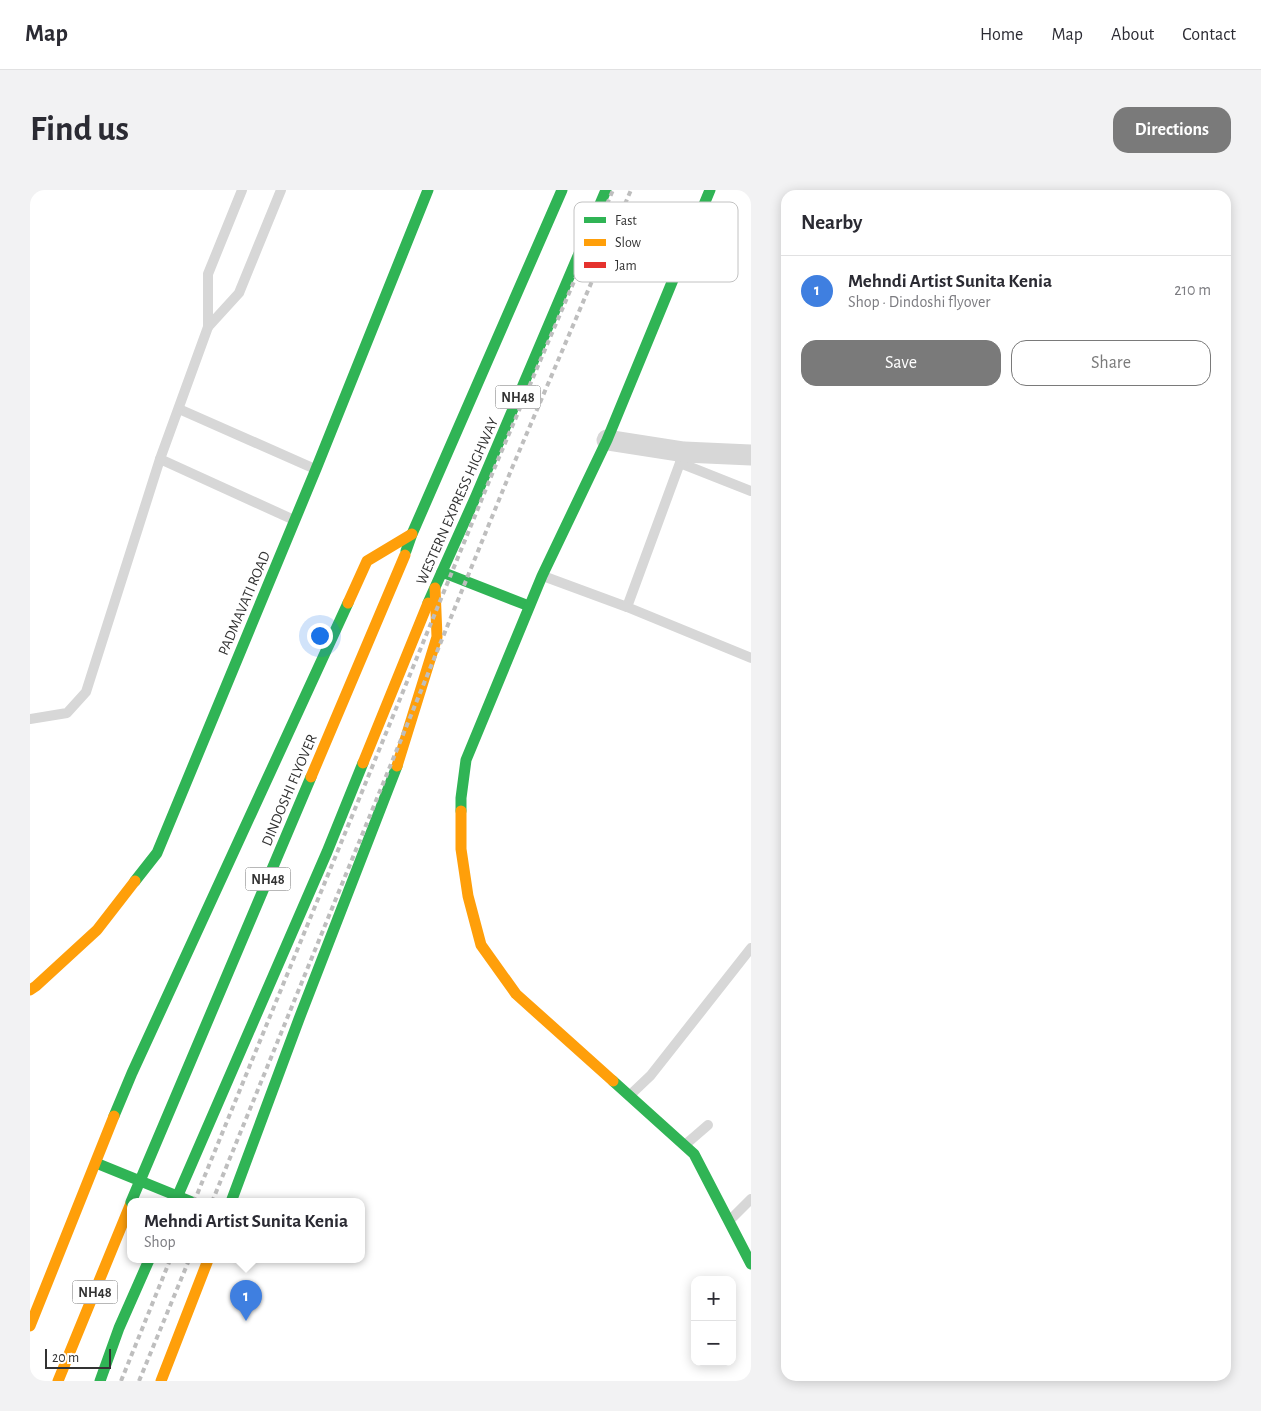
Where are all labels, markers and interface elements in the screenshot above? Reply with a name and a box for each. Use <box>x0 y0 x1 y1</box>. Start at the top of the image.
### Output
text: Map <box>25 22 68 46</box>
text: Home <box>980 26 1023 44</box>
text: Map <box>1051 26 1083 44</box>
text: About <box>1111 26 1154 44</box>
text: Contact <box>1182 26 1236 44</box>
button: Directions <box>1113 107 1231 153</box>
text: Find us <box>30 112 129 147</box>
legend <box>574 202 738 282</box>
text: Nearby <box>801 212 862 233</box>
text: Fast <box>615 214 637 228</box>
text: Slow <box>615 236 642 250</box>
text: Jam <box>615 259 637 273</box>
text: Mehndi Artist Sunita Kenia <box>848 272 1052 291</box>
text: 1 <box>814 282 820 298</box>
text: 210 m <box>1174 282 1211 298</box>
text: Shop · Dindoshi flyover <box>848 294 990 310</box>
button: Save <box>801 340 1001 386</box>
button: Share <box>1011 340 1211 386</box>
road number: NH48 <box>496 386 540 408</box>
street label: WESTERN EXPRESS HIGHWAY <box>414 415 501 587</box>
street label: PADMAVATI ROAD <box>216 549 273 657</box>
your location <box>307 623 333 649</box>
street label: DINDOSHI FLYOVER <box>259 732 320 848</box>
road number: NH48 <box>246 868 290 891</box>
popup <box>127 1198 365 1263</box>
text: Mehndi Artist Sunita Kenia <box>144 1212 348 1231</box>
text: Shop <box>144 1234 176 1250</box>
map controls <box>691 1276 736 1366</box>
button: + <box>691 1276 736 1321</box>
road number: NH48 <box>72 1280 118 1304</box>
pin: 1 <box>230 1280 262 1321</box>
button: − <box>691 1321 736 1366</box>
scale bar <box>45 1346 111 1369</box>
text: 20 m <box>52 1351 79 1365</box>

